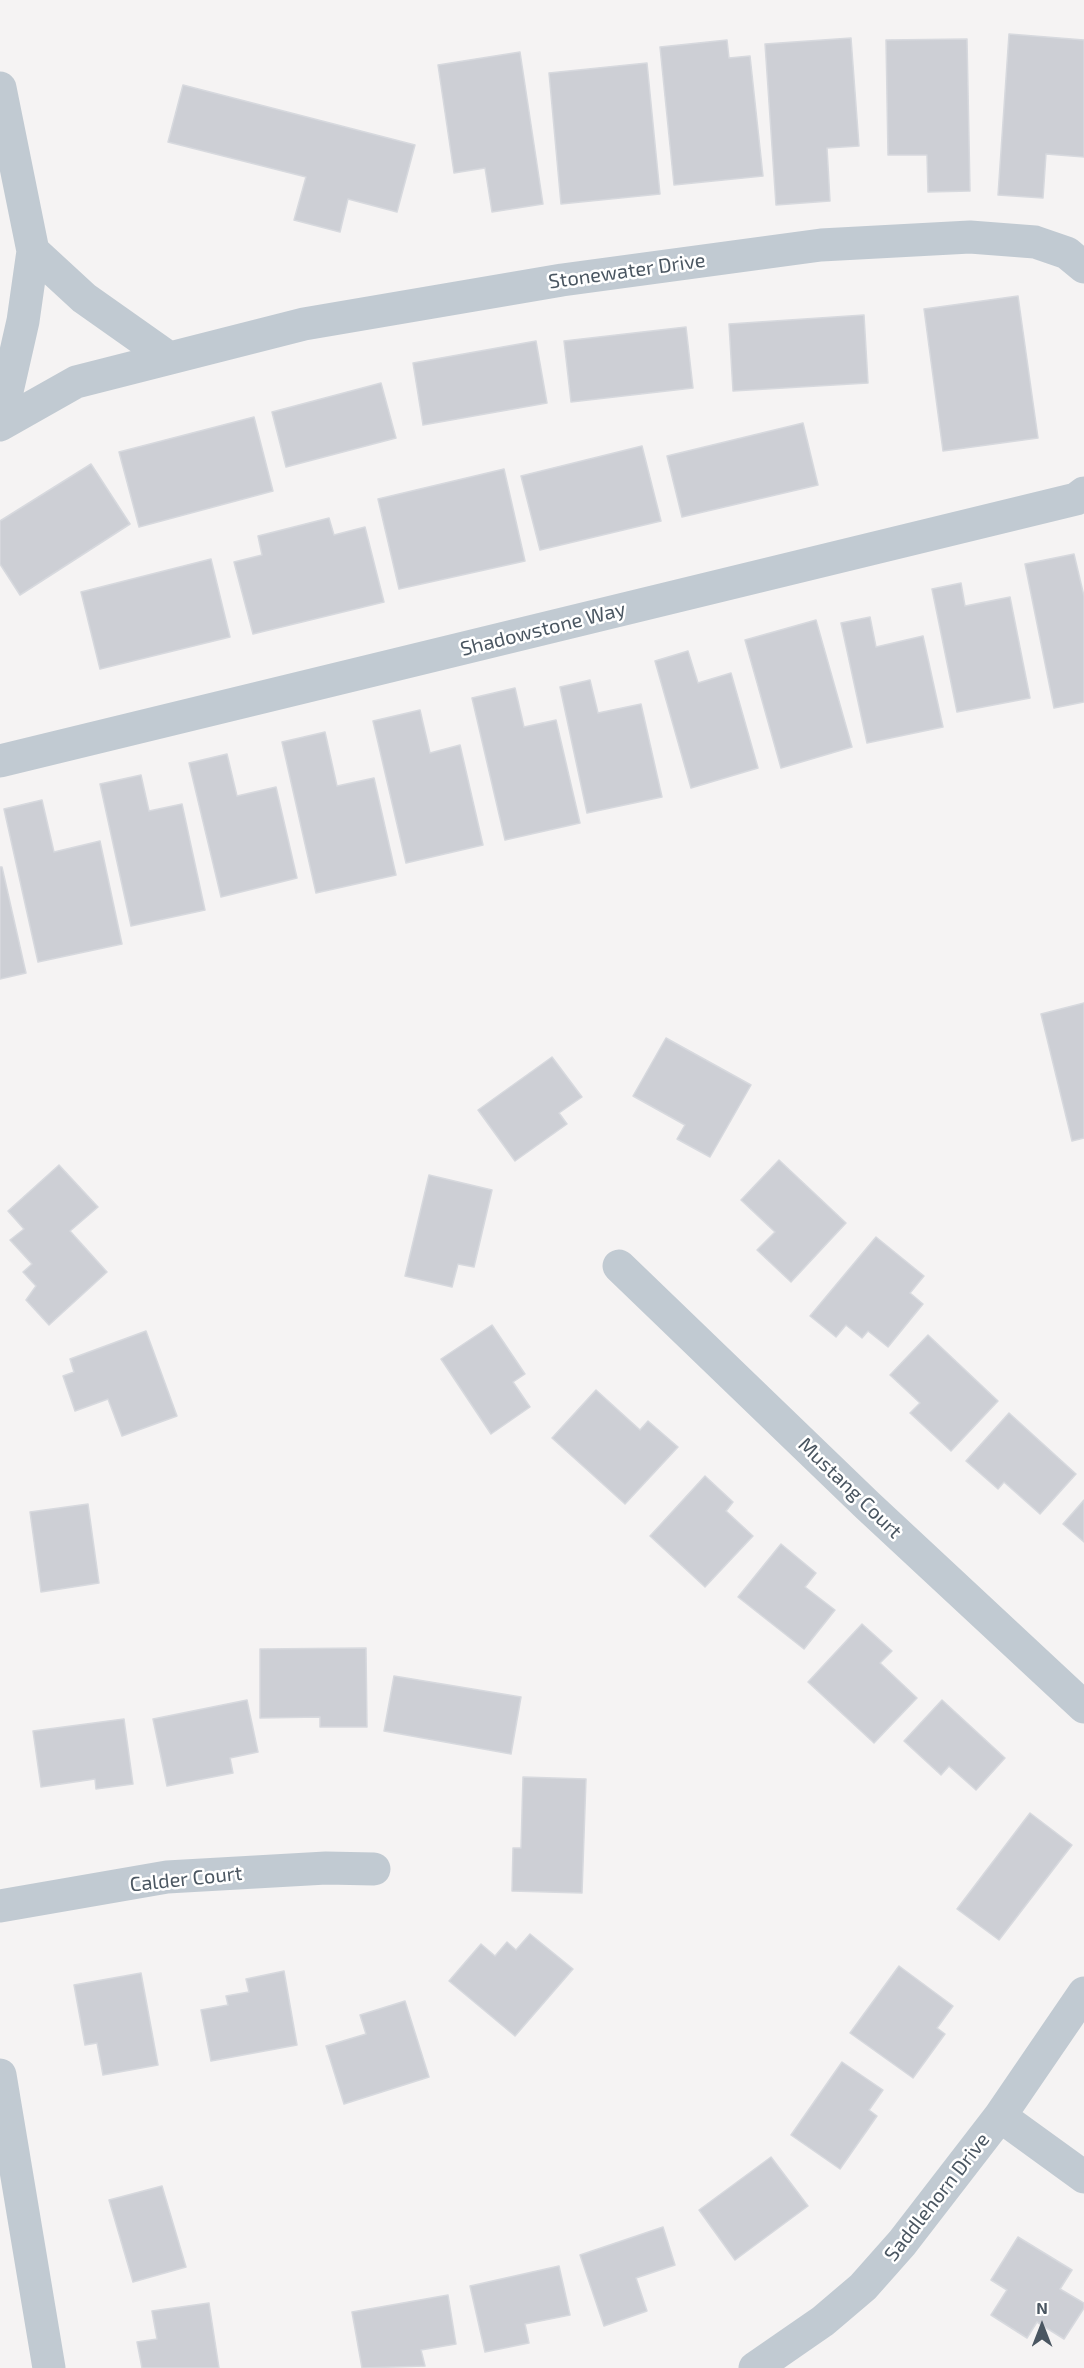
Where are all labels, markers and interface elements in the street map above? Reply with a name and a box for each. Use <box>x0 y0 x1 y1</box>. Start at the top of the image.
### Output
street label: Stonewater Drive <box>547 248 707 294</box>
street label: Shadowstone Way <box>458 597 628 661</box>
street label: Mustang Court <box>793 1433 907 1543</box>
street label: Calder Court <box>129 1861 243 1897</box>
street label: Saddlehorn Drive <box>879 2128 995 2266</box>
north arrow <box>1012 2296 1072 2356</box>
text: N <box>1036 2298 1048 2317</box>

